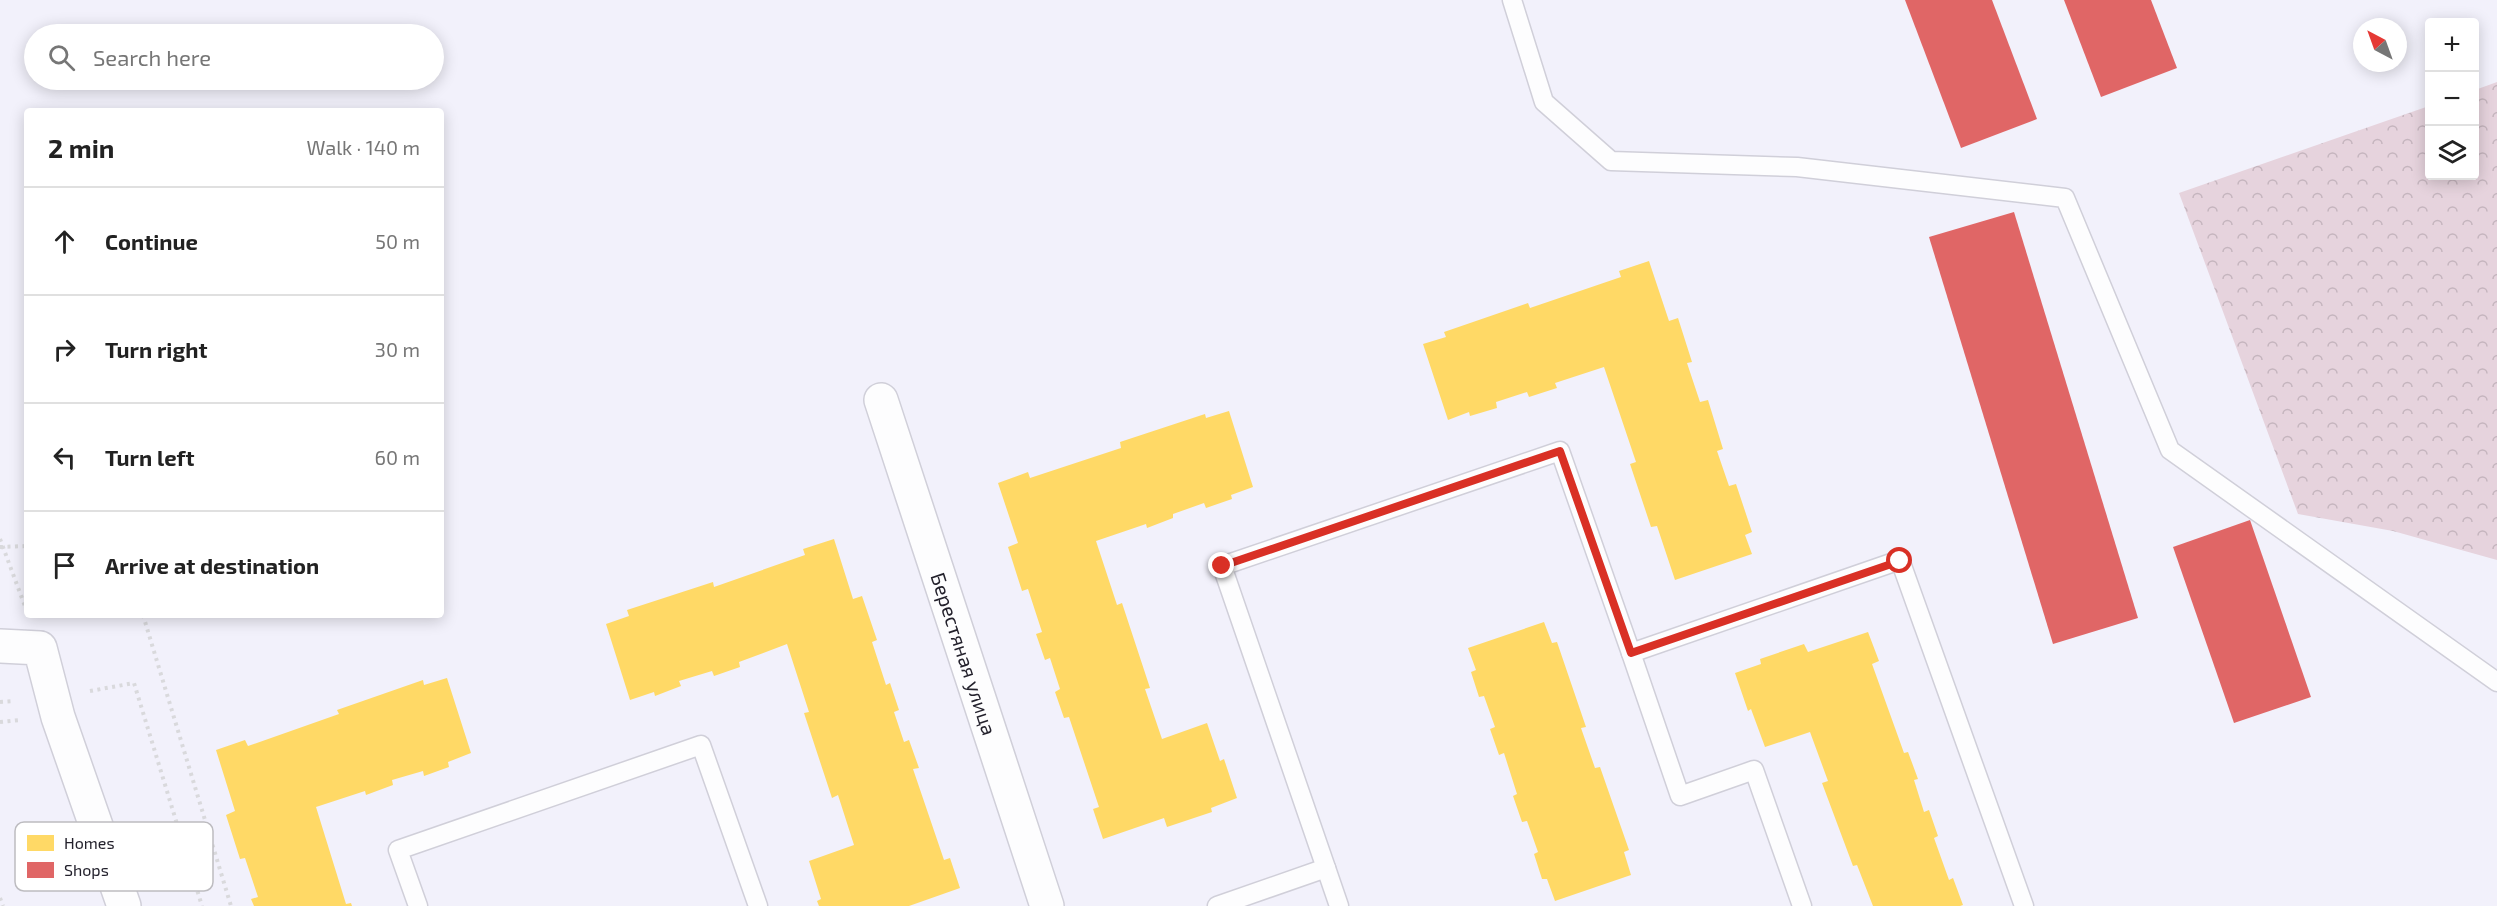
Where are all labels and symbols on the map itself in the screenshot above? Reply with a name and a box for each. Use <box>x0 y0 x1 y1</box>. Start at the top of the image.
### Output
north arrow <box>2353 18 2407 72</box>
route start <box>1886 547 1912 573</box>
route end <box>1208 552 1234 578</box>
street label: Берестяная улица <box>926 569 1002 738</box>
legend <box>15 822 213 891</box>
text: Homes <box>64 833 115 852</box>
text: Shops <box>64 860 109 879</box>

